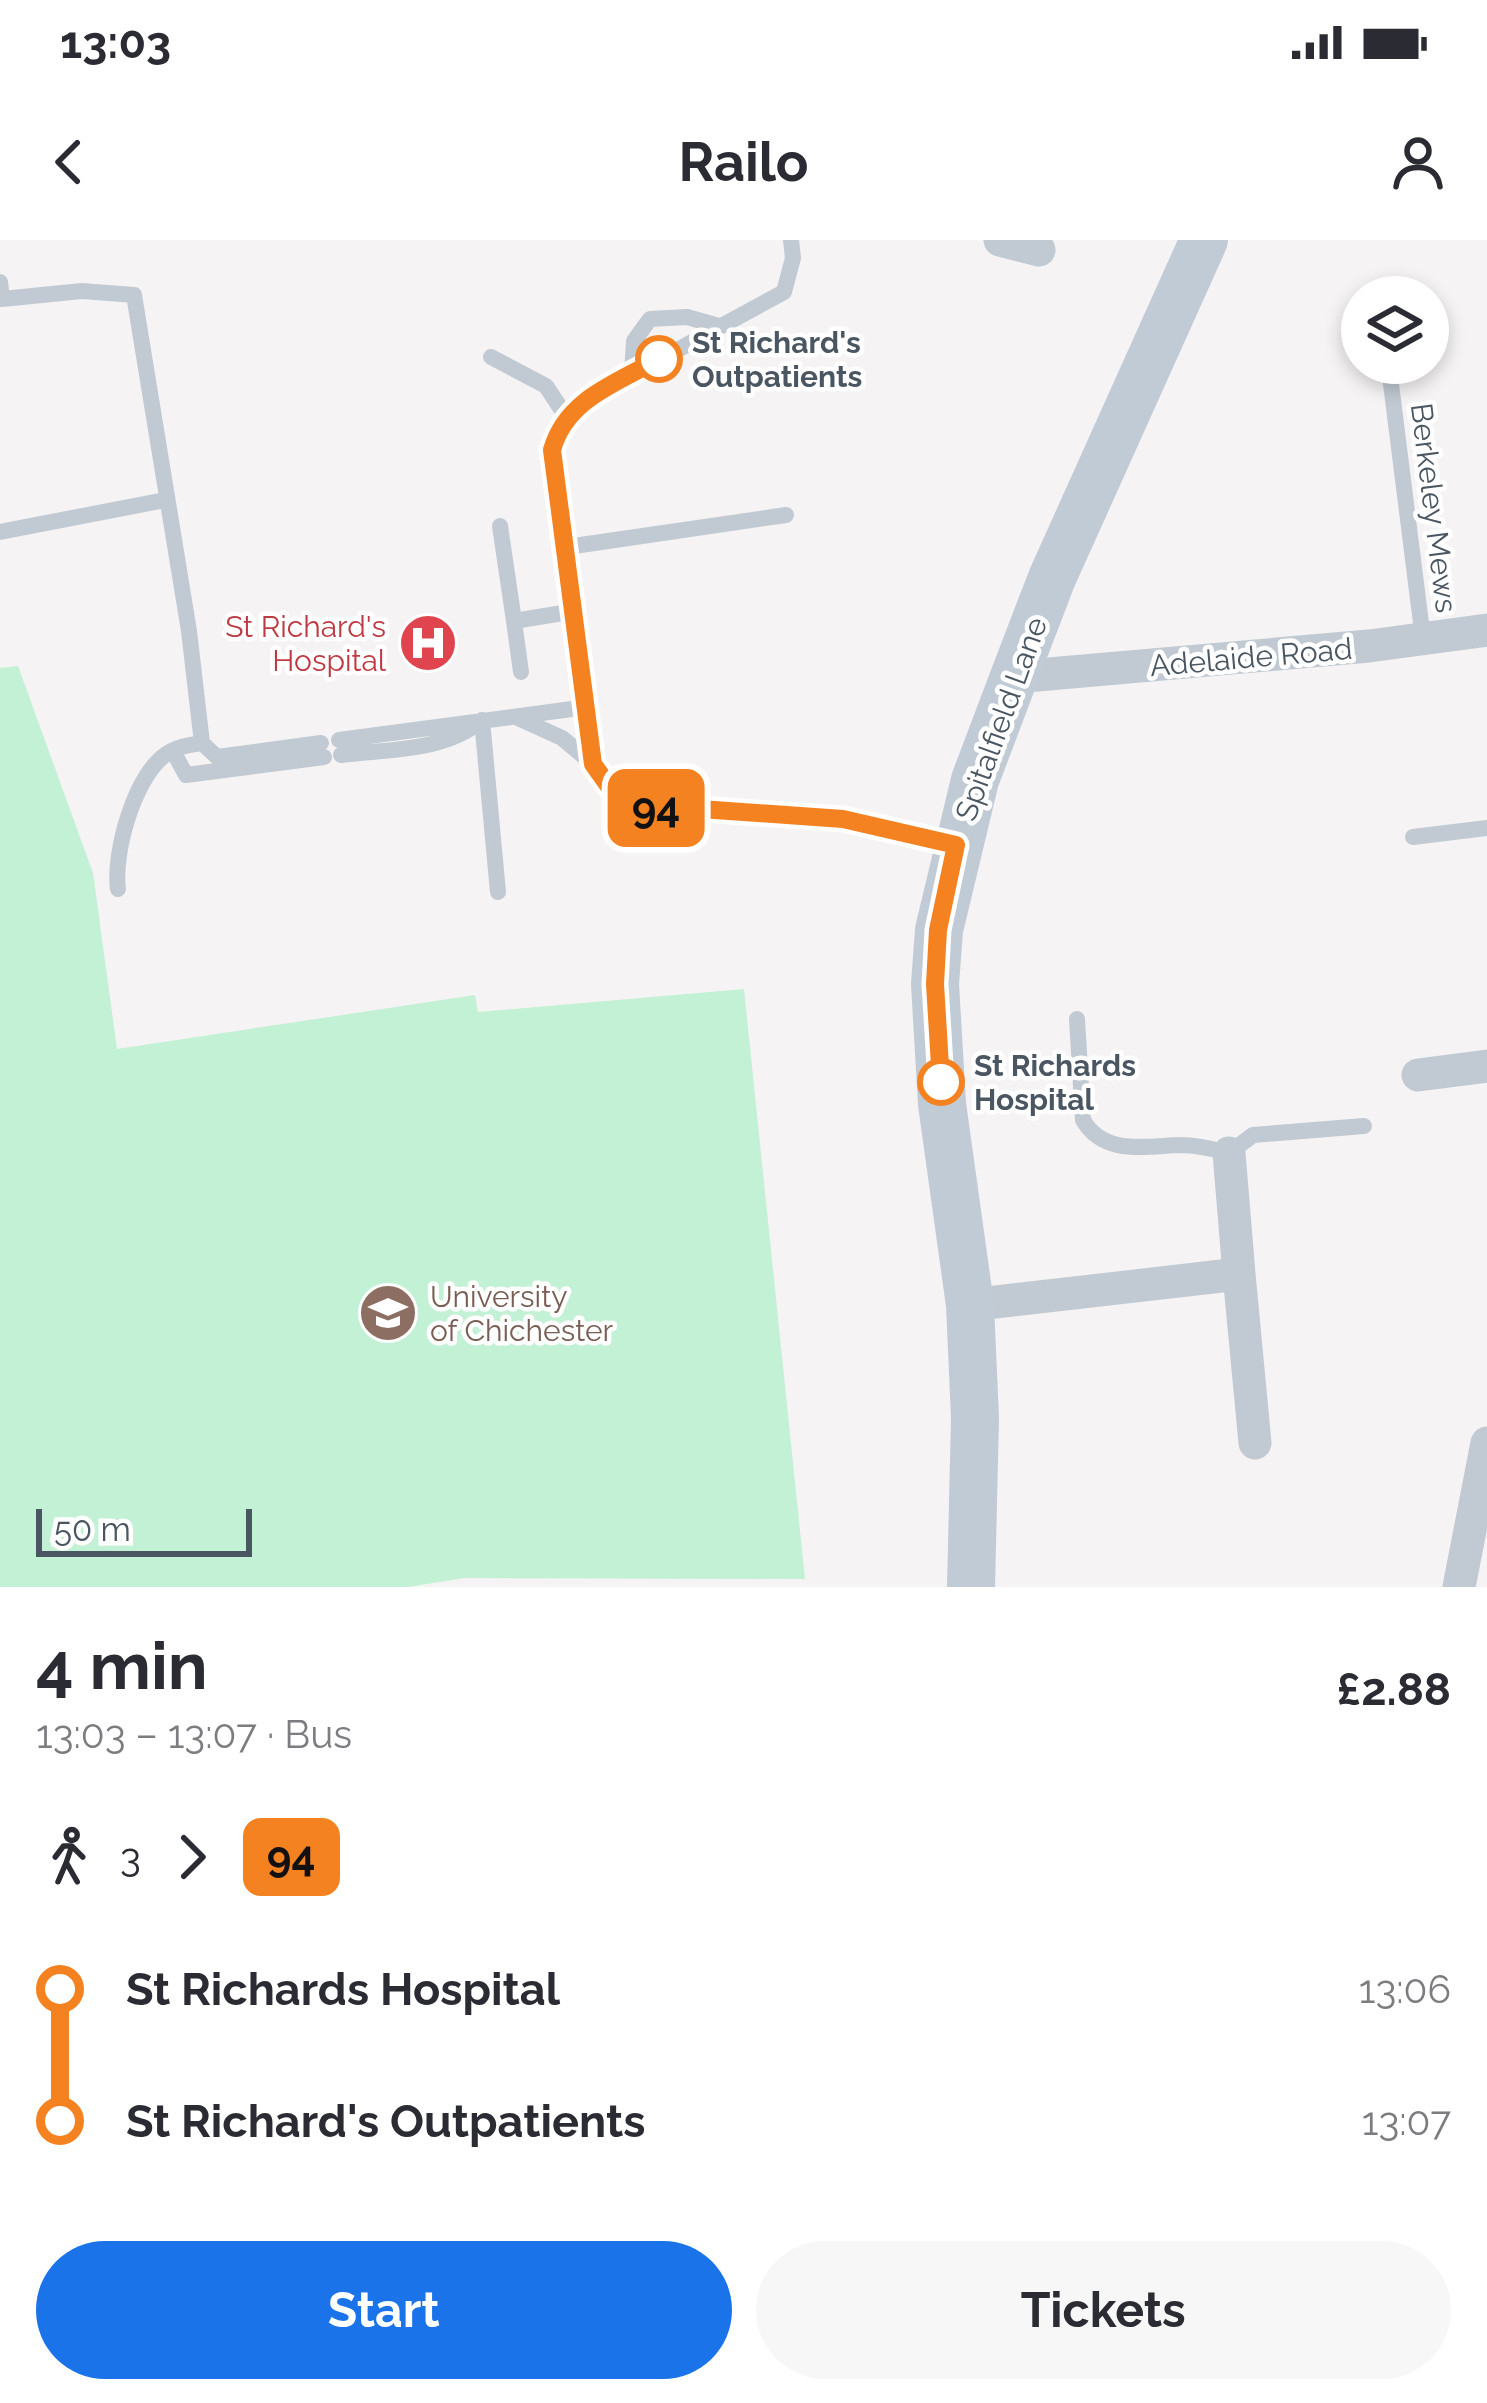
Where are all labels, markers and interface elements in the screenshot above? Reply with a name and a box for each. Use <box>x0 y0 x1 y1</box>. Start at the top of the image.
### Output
text: 13:03 <box>60 16 171 69</box>
icon: back <box>36 129 102 195</box>
icon: person <box>1385 129 1451 195</box>
text: Railo <box>678 130 809 194</box>
map controls <box>1341 276 1449 384</box>
button: layers <box>1341 276 1449 384</box>
place label: St Richard's Outpatients <box>692 325 862 394</box>
marker: St Richard's Outpatients <box>637 337 681 381</box>
street label: Berkeley Mews <box>1404 401 1464 615</box>
place label: St Richard's Hospital <box>225 609 387 678</box>
hospital icon: St Richard's Hospital <box>397 612 459 674</box>
street label: Spitalfield Lane <box>948 612 1054 826</box>
street label: Adelaide Road <box>1148 631 1354 683</box>
line badge: 94 <box>602 769 710 847</box>
text: 94 <box>632 783 680 832</box>
place label: St Richards Hospital <box>974 1048 1136 1117</box>
marker: St Richards Hospital <box>919 1060 963 1104</box>
place label: University of Chichester <box>430 1279 614 1348</box>
school or university icon: University of Chichester <box>357 1282 419 1344</box>
scale bar <box>36 1503 252 1556</box>
text: 50 m <box>54 1510 131 1549</box>
text: 4 min <box>36 1627 208 1704</box>
text: £2.88 <box>1337 1663 1451 1716</box>
text: 13:03 – 13:07 · Bus <box>36 1711 352 1757</box>
icon: walk <box>36 1824 102 1890</box>
icon: forward <box>159 1824 225 1890</box>
text: 94 <box>267 1832 316 1881</box>
text: 3 <box>120 1834 141 1880</box>
text: St Richards Hospital <box>126 1963 560 2016</box>
text: 13:06 <box>1359 1966 1451 2012</box>
text: St Richard's Outpatients <box>126 2095 646 2148</box>
text: 13:07 <box>1362 2098 1451 2144</box>
button: Start <box>36 2241 732 2379</box>
button: Tickets <box>756 2241 1451 2379</box>

